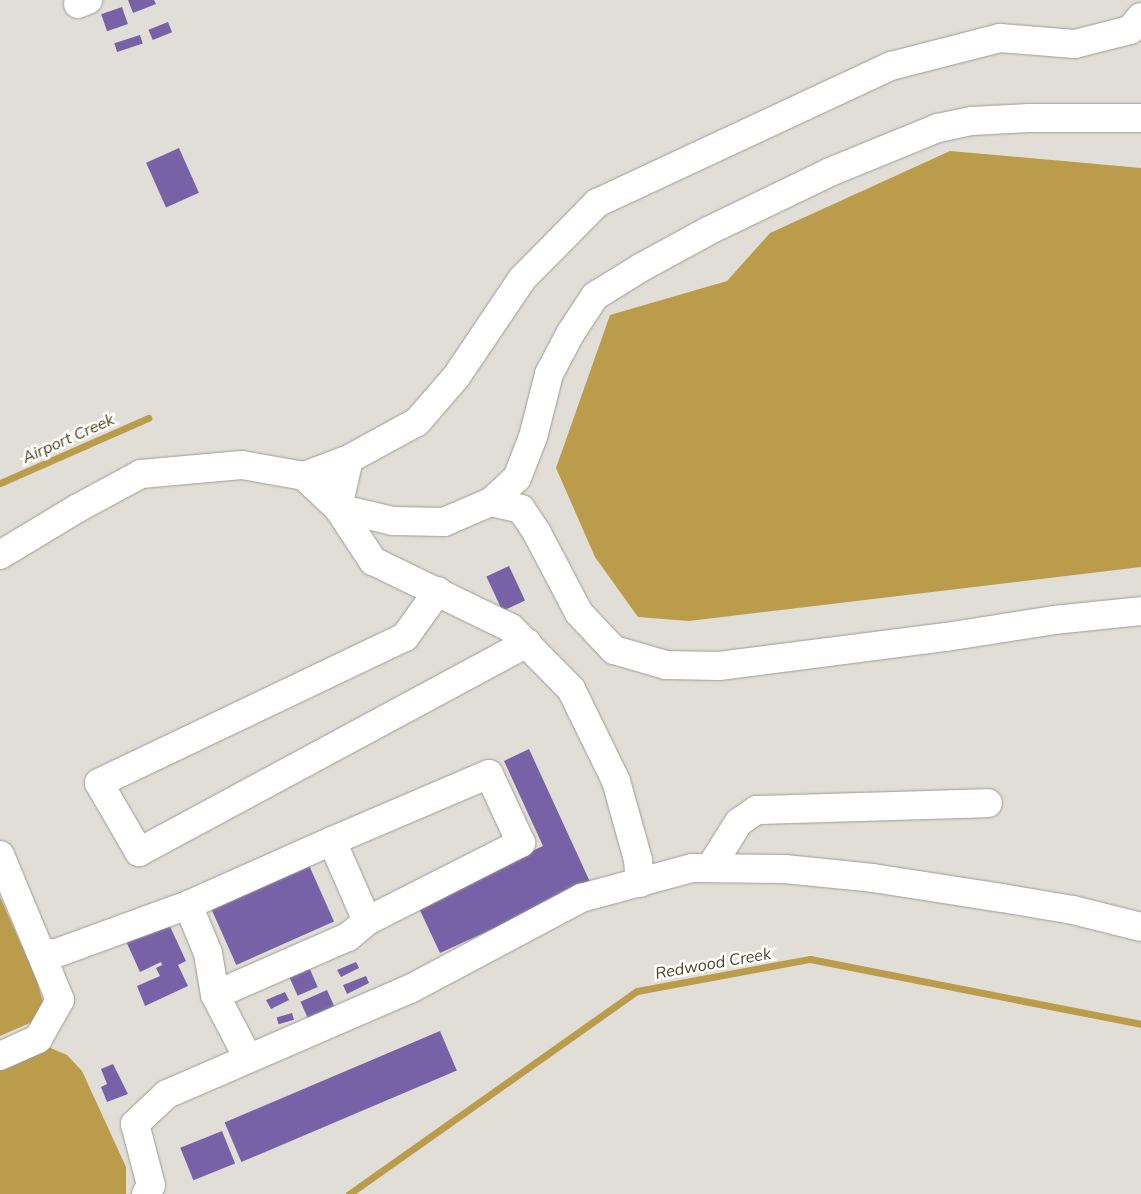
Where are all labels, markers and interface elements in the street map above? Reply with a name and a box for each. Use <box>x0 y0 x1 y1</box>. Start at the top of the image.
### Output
water label: Airport Creek <box>19 409 117 467</box>
water label: Redwood Creek <box>654 943 772 983</box>

